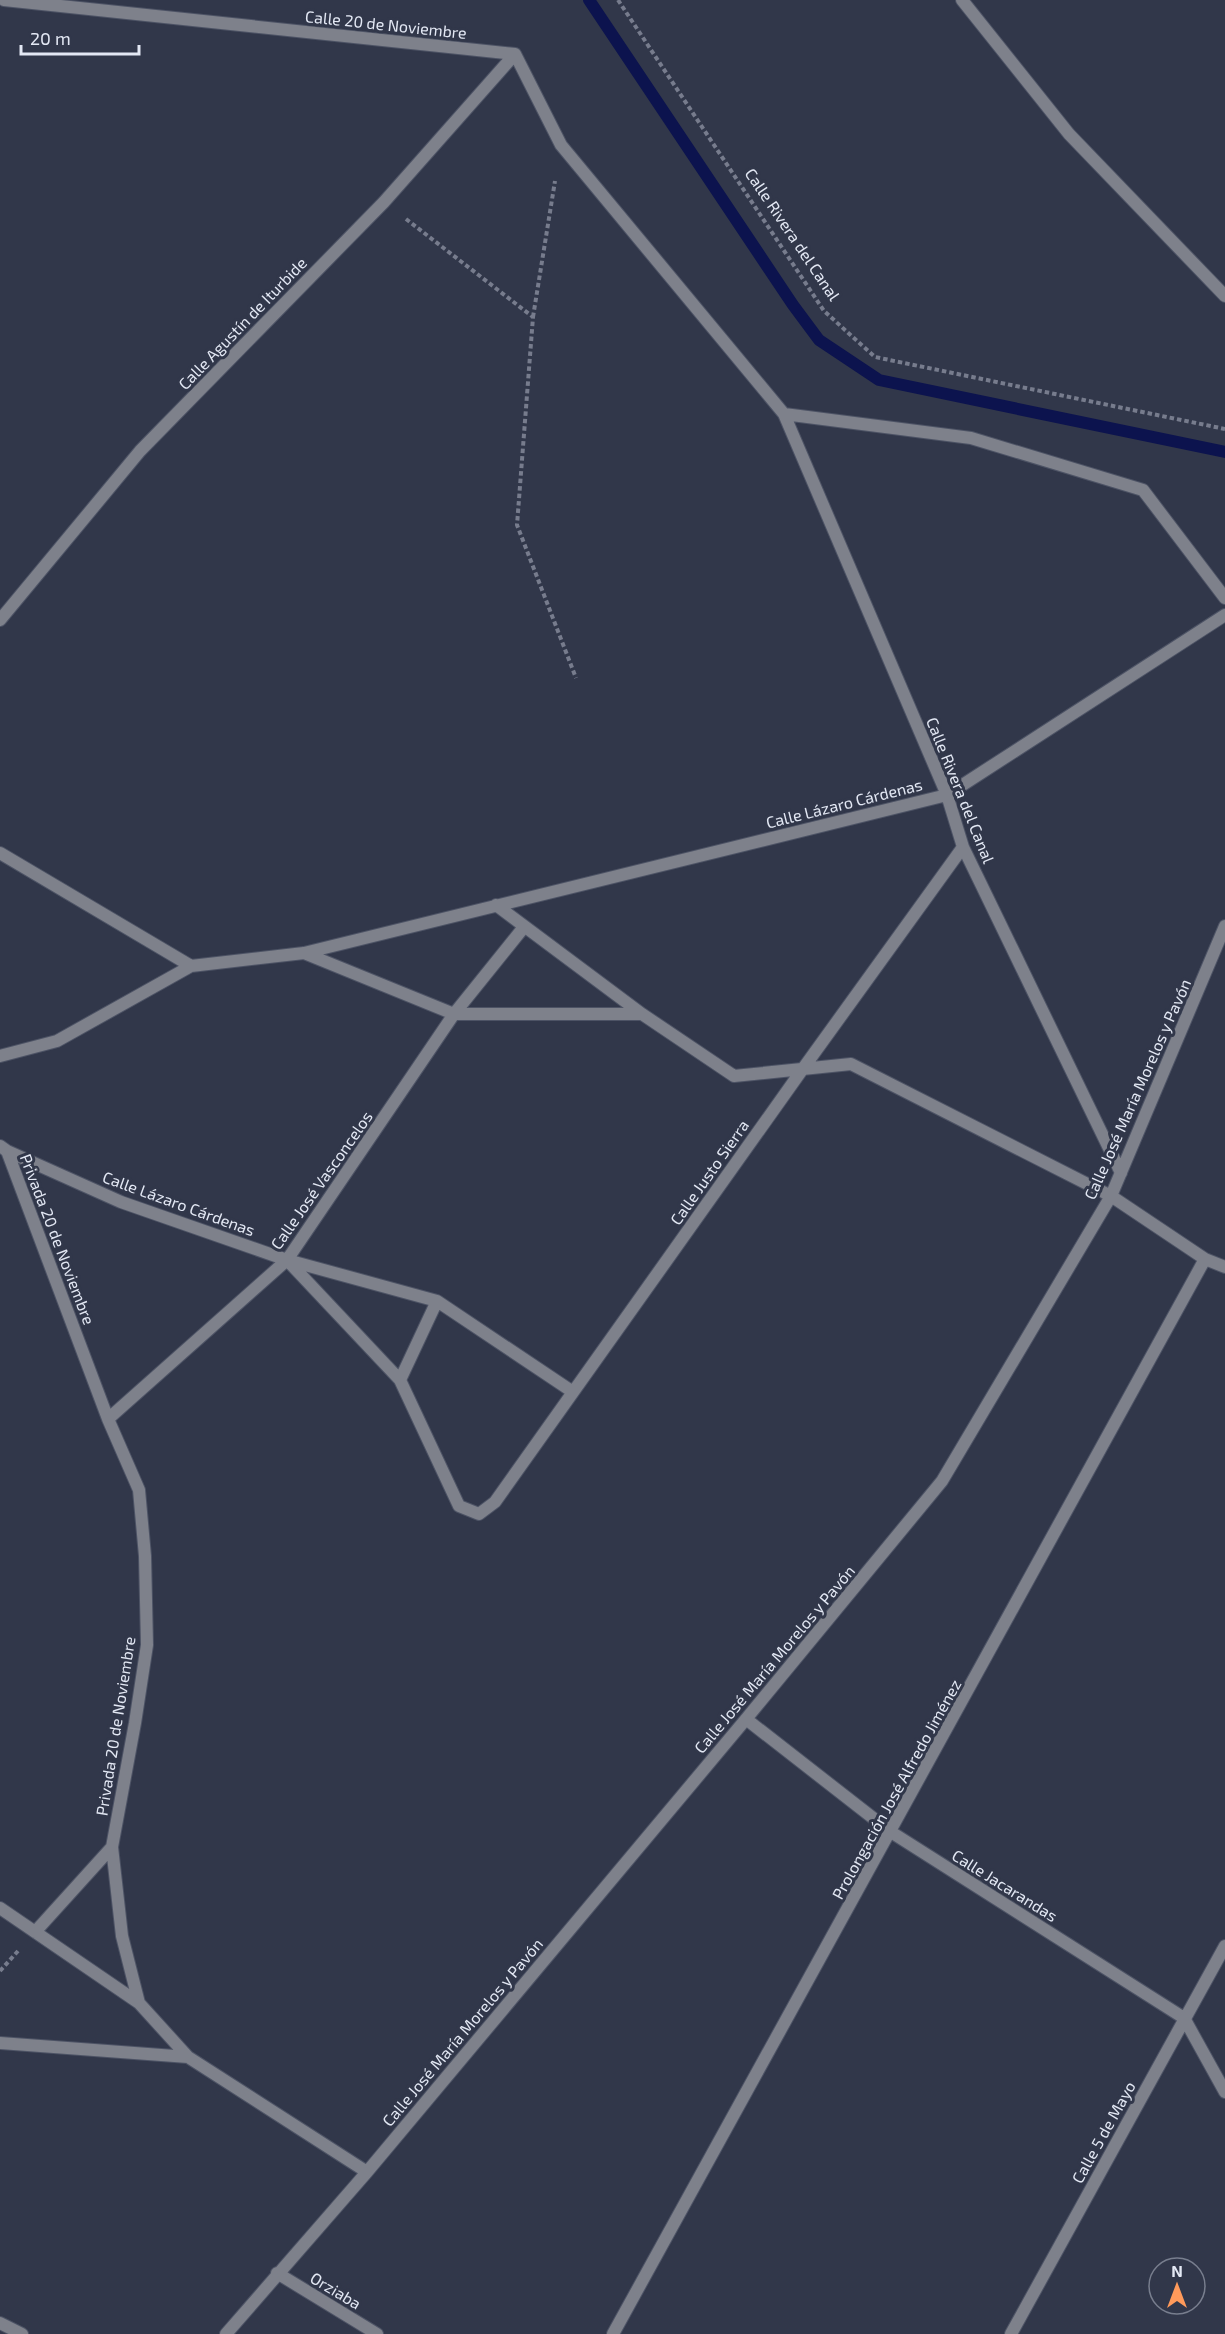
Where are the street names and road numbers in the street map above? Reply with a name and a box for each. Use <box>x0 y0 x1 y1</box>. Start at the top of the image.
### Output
street label: Calle 20 de Noviembre <box>304 6 468 42</box>
street label: Calle Rivera del Canal <box>742 164 845 304</box>
street label: Calle Agustín de Iturbide <box>174 253 310 393</box>
street label: Calle Rivera del Canal <box>923 714 999 866</box>
street label: Calle Lázaro Cárdenas <box>764 774 924 832</box>
street label: Calle José María Morelos y Pavón <box>1080 976 1194 1202</box>
street label: Calle José Vasconcelos <box>266 1107 376 1253</box>
street label: Calle Justo Sierra <box>666 1116 752 1228</box>
street label: Privada 20 de Noviembre <box>17 1151 99 1327</box>
street label: Calle Lázaro Cárdenas <box>100 1167 258 1239</box>
street label: Calle José María Morelos y Pavón <box>690 1561 858 1757</box>
street label: Privada 20 de Noviembre <box>91 1635 139 1817</box>
street label: Prolongación José Alfredo Jiménez <box>827 1676 965 1902</box>
street label: Calle Jacarandas <box>949 1845 1061 1925</box>
street label: Calle José María Morelos y Pavón <box>378 1934 546 2130</box>
street label: Calle 5 de Mayo <box>1067 2078 1139 2186</box>
street label: Orziaba <box>307 2267 365 2313</box>

